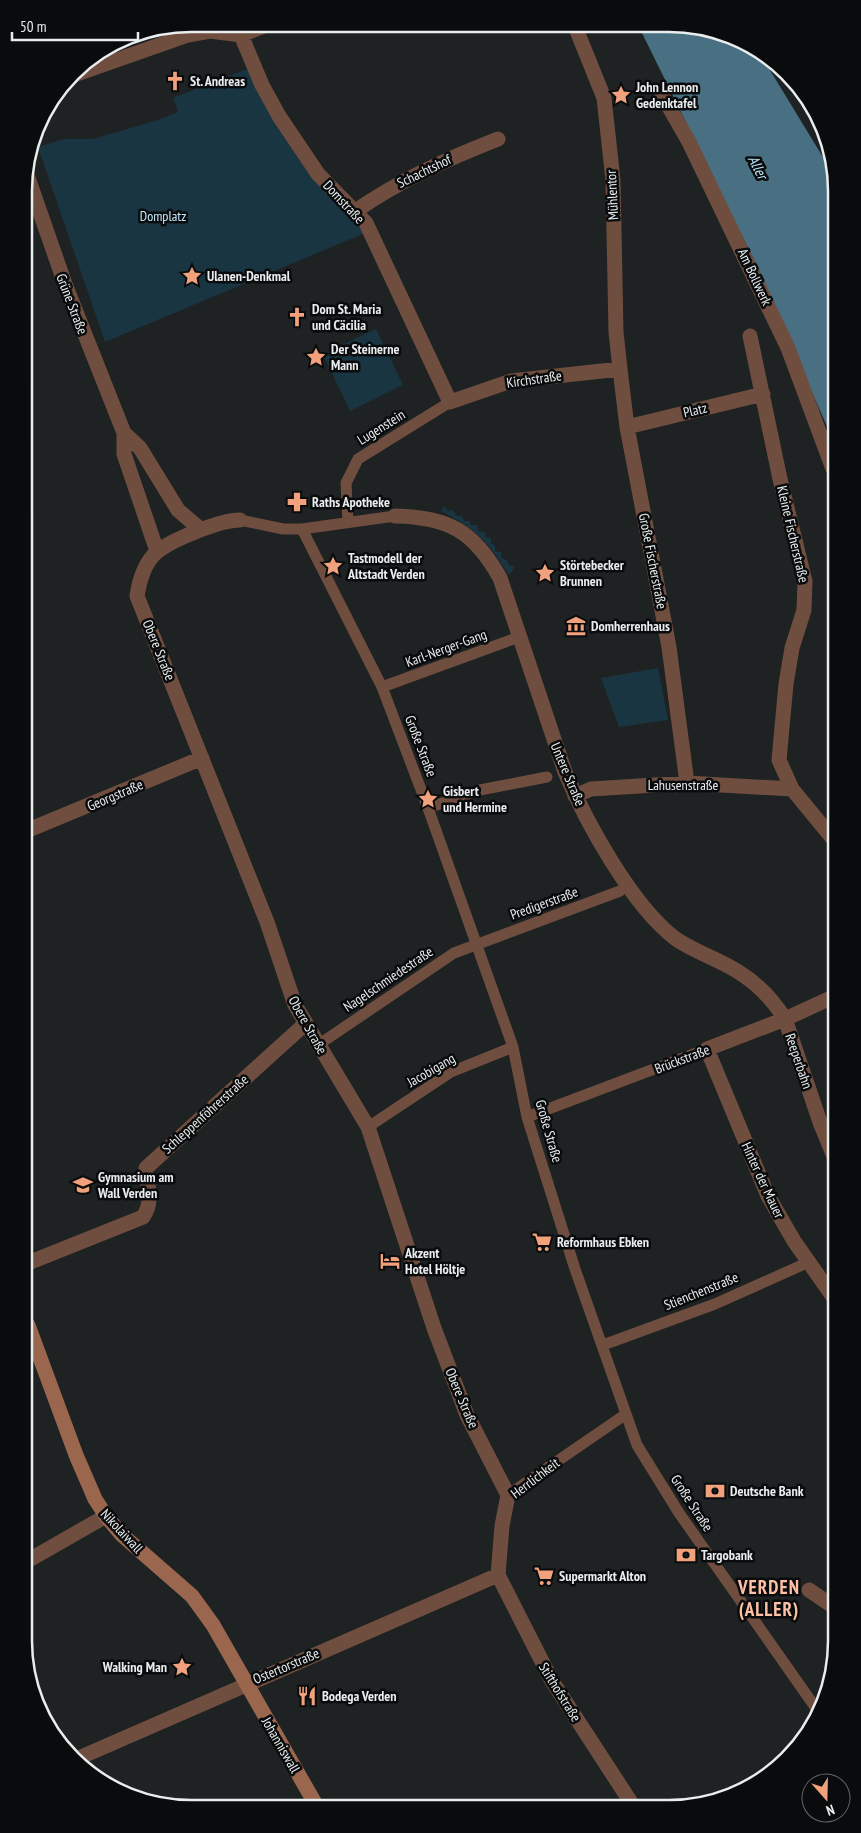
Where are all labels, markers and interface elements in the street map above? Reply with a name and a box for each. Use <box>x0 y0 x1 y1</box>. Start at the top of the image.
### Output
scale bar <box>12 10 139 42</box>
text: 50 m <box>20 17 46 36</box>
church icon: St. Andreas <box>164 70 186 92</box>
place label: St. Andreas <box>190 72 245 90</box>
place label: John Lennon Gedenktafel <box>635 78 698 112</box>
place icon: John Lennon Gedenktafel <box>610 84 632 106</box>
street label: Schachtshof <box>394 150 454 192</box>
water label: Aller <box>744 152 773 184</box>
street label: Mühlentor <box>602 169 622 220</box>
street label: Domstraße <box>319 176 369 228</box>
park label: Domplatz <box>140 207 186 225</box>
street label: Am Bollwerk <box>734 246 776 309</box>
place icon: Ulanen-Denkmal <box>181 265 203 287</box>
place label: Ulanen-Denkmal <box>207 267 291 285</box>
street label: Grüne Straße <box>52 271 92 337</box>
place label: Dom St. Maria und Cäcilia <box>312 300 381 334</box>
church icon: Dom St. Maria und Cäcilia <box>286 306 308 328</box>
place label: Der Steinerne Mann <box>331 340 399 374</box>
place icon: Der Steinerne Mann <box>305 346 327 368</box>
street label: Kirchstraße <box>505 366 563 392</box>
street label: Platz <box>681 399 709 421</box>
street label: Lugenstein <box>354 405 408 449</box>
street label: Kleine Fischerstraße <box>773 484 813 584</box>
pharmacy icon: Raths Apotheke <box>286 491 308 513</box>
place label: Raths Apotheke <box>312 493 390 511</box>
street label: Große Fischerstraße <box>635 512 671 611</box>
place label: Tastmodell der Altstadt Verden <box>347 549 425 583</box>
place icon: Tastmodell der Altstadt Verden <box>322 555 344 577</box>
place label: Störtebecker Brunnen <box>560 556 625 590</box>
place icon: Störtebecker Brunnen <box>534 562 556 584</box>
museum icon: Domherrenhaus <box>565 615 587 637</box>
street label: Obere Straße <box>139 617 179 683</box>
place label: Domherrenhaus <box>591 617 670 635</box>
street label: Karl-Nerger-Gang <box>403 625 489 671</box>
street label: Große Straße <box>401 713 441 779</box>
street label: Untere Straße <box>547 739 590 809</box>
street label: Georgstraße <box>84 775 146 815</box>
street label: Lahusenstraße <box>648 776 719 794</box>
place label: Gisbert und Hermine <box>443 782 507 816</box>
place icon: Gisbert und Hermine <box>417 788 439 810</box>
street label: Predigerstraße <box>508 882 581 924</box>
street label: Nagelschmiedestraße <box>340 942 437 1016</box>
street label: Obere Straße <box>285 993 331 1058</box>
street label: Reeperbahn <box>781 1031 817 1091</box>
street label: Brückstraße <box>652 1040 712 1078</box>
street label: Jacobigang <box>403 1049 458 1091</box>
street label: Schleppenföhrerstraße <box>158 1070 252 1158</box>
street label: Große Straße <box>531 1098 567 1165</box>
street label: Hinter der Mauer <box>738 1139 789 1221</box>
place label: Gymnasium am Wall Verden <box>97 1168 174 1202</box>
school or university icon: Gymnasium am Wall Verden <box>72 1174 94 1196</box>
supermarket icon: Reformhaus Ebken <box>531 1231 553 1253</box>
place label: Reformhaus Ebken <box>557 1233 649 1251</box>
place label: Akzent Hotel Höltje <box>404 1244 465 1278</box>
hotel icon: Akzent Hotel Höltje <box>379 1250 401 1272</box>
street label: Stienchenstraße <box>661 1268 741 1314</box>
street label: Obere Straße <box>441 1365 483 1431</box>
street label: Herrlichkeit <box>507 1454 563 1502</box>
street label: Große Straße <box>667 1471 717 1535</box>
bank icon: Deutsche Bank <box>704 1480 726 1502</box>
place label: Deutsche Bank <box>730 1482 804 1500</box>
street label: Nikolaiwall <box>97 1505 148 1557</box>
bank icon: Targobank <box>675 1544 697 1566</box>
place label: Targobank <box>701 1546 753 1564</box>
supermarket icon: Supermarkt Alton <box>533 1565 555 1587</box>
place label: Supermarkt Alton <box>559 1567 646 1585</box>
district label: VERDEN (ALLER) <box>737 1575 800 1621</box>
street label: Ostertorstraße <box>250 1644 322 1688</box>
place icon: Walking Man <box>171 1656 193 1678</box>
place label: Walking Man <box>102 1658 167 1676</box>
street label: Stifthofstraße <box>535 1659 585 1725</box>
restaurant icon: Bodega Verden <box>296 1685 318 1707</box>
place label: Bodega Verden <box>322 1687 397 1705</box>
street label: Johanniswall <box>257 1713 305 1777</box>
north arrow <box>801 1773 851 1823</box>
text: N <box>824 1800 837 1820</box>

